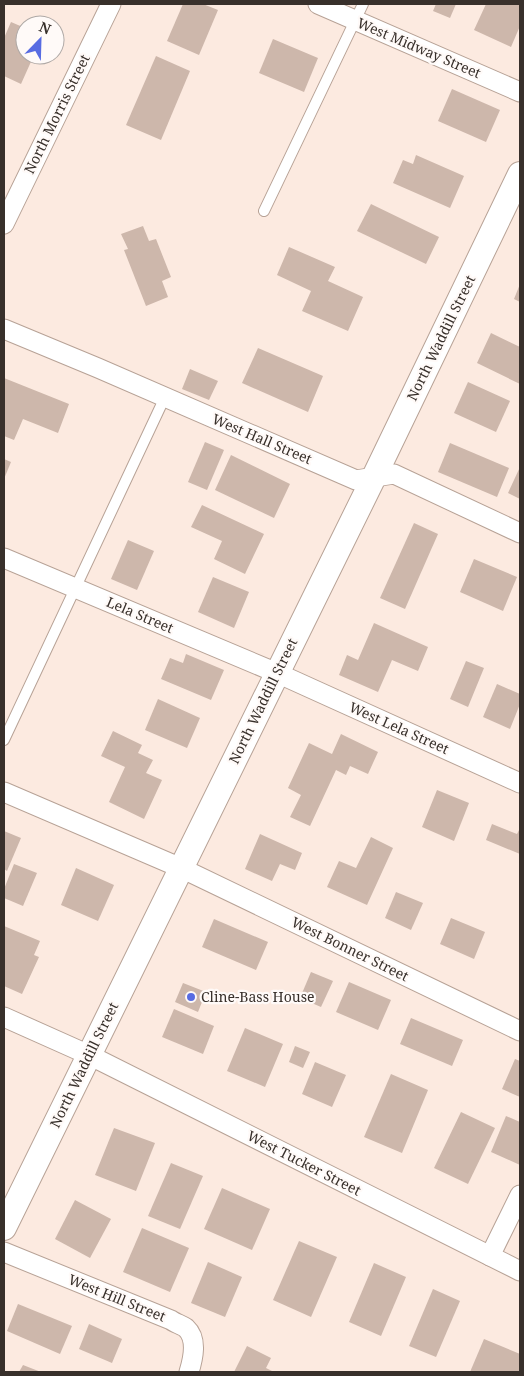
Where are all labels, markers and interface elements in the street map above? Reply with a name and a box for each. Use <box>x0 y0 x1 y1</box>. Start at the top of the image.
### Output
street label: West Midway Street <box>354 13 484 82</box>
north arrow <box>15 15 65 65</box>
text: N <box>36 17 54 38</box>
street label: North Morris Street <box>19 51 94 177</box>
street label: North Waddill Street <box>402 272 479 404</box>
street label: West Hall Street <box>209 409 315 468</box>
street label: Lela Street <box>104 592 177 637</box>
street label: North Waddill Street <box>224 635 301 767</box>
street label: West Lela Street <box>346 697 452 758</box>
street label: West Bonner Street <box>288 912 412 985</box>
place label: Cline-Bass House <box>201 987 314 1006</box>
marker: Cline-Bass House <box>185 991 197 1003</box>
street label: North Waddill Street <box>45 999 122 1131</box>
street label: West Tucker Street <box>244 1126 364 1199</box>
street label: West Hill Street <box>66 1269 169 1326</box>

